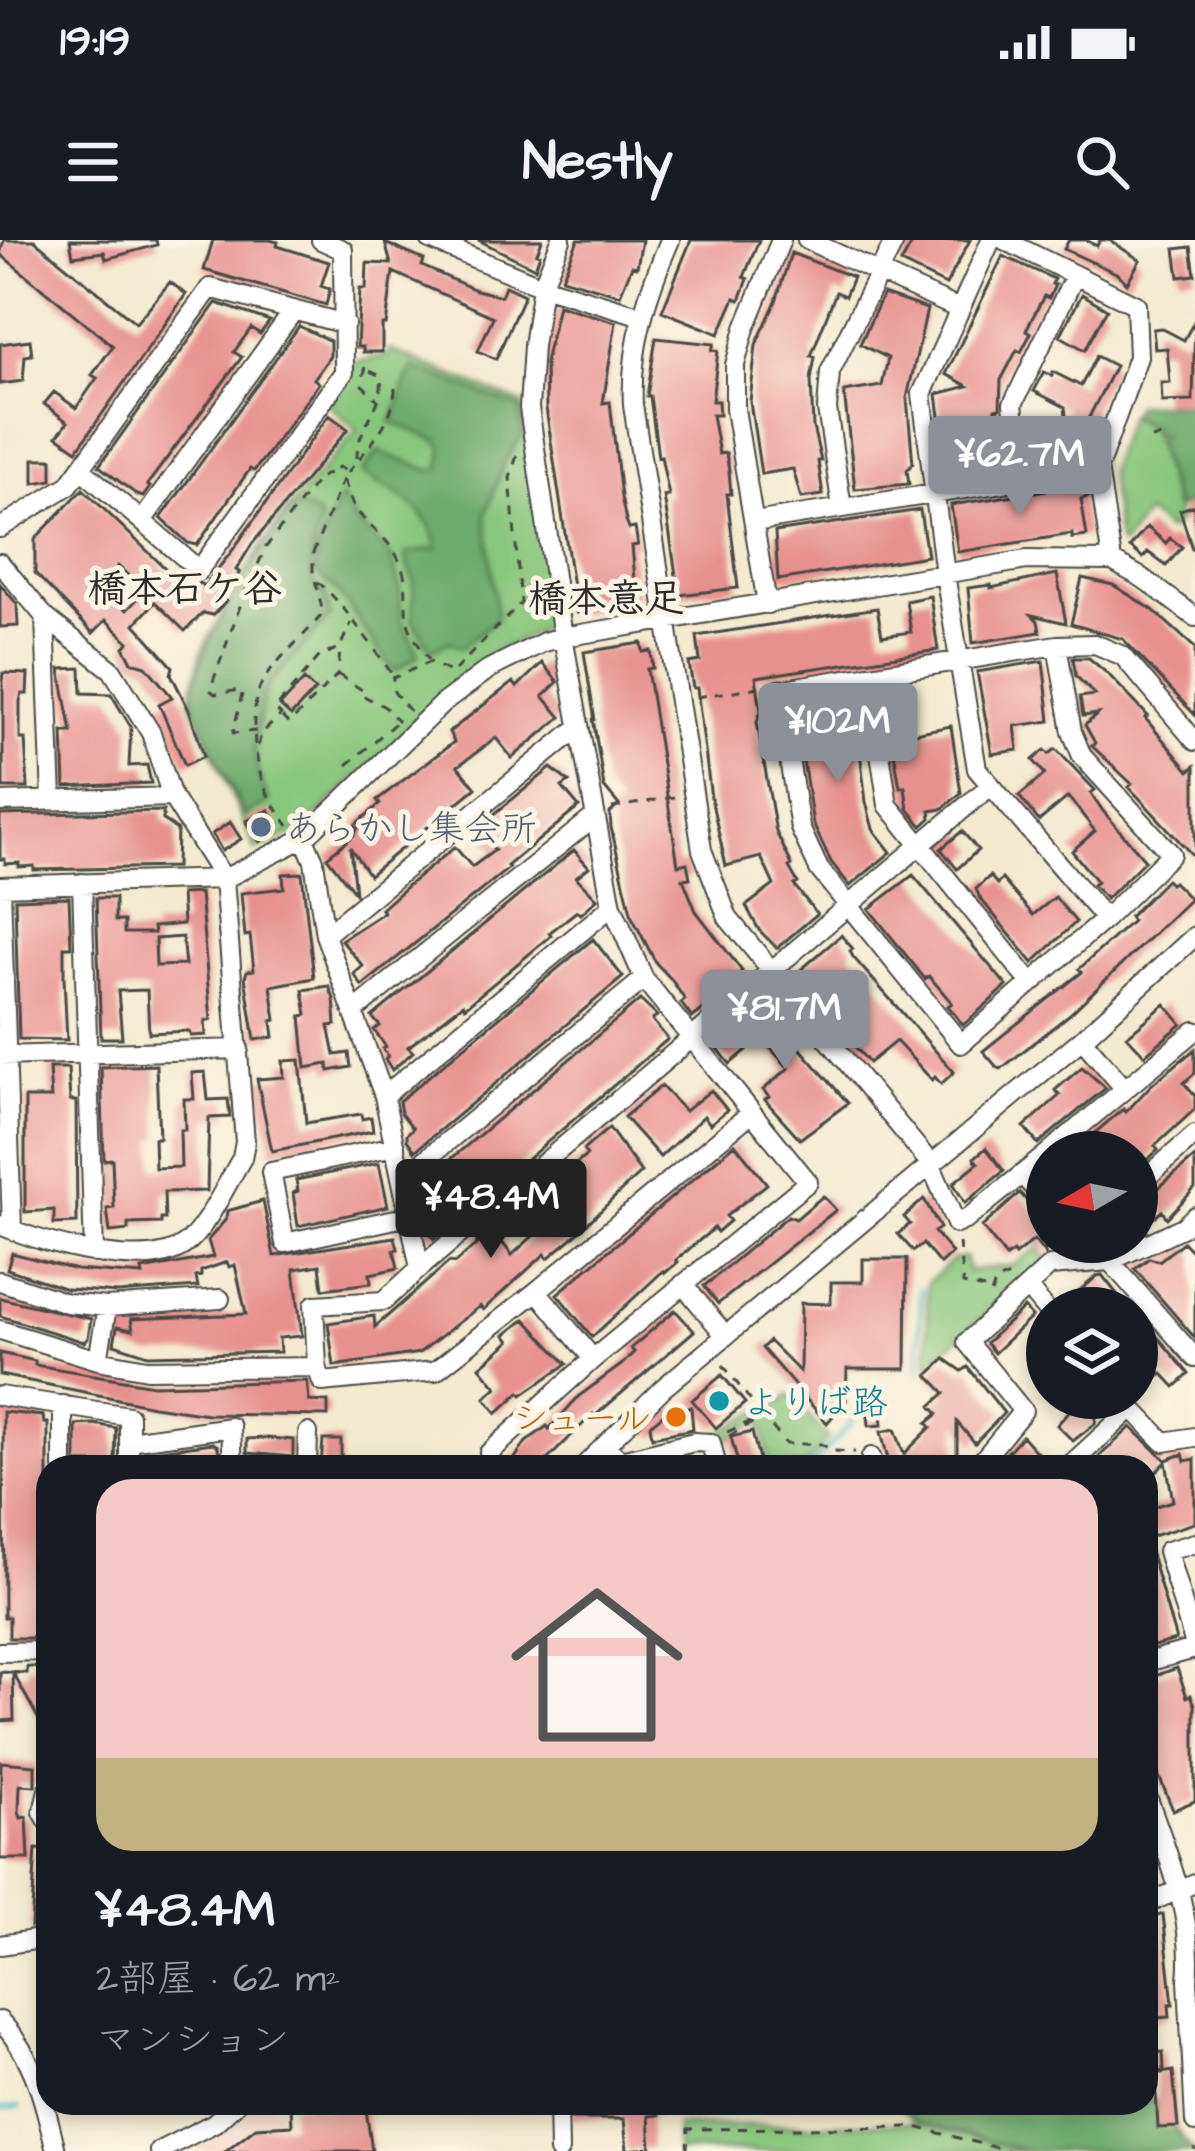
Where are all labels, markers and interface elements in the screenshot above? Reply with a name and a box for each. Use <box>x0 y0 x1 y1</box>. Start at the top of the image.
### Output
text: 19:19 <box>60 11 130 73</box>
text: Nestly <box>522 125 673 200</box>
icon: menu <box>60 129 126 195</box>
icon: search <box>1069 129 1135 195</box>
pin: ¥62.7M <box>922 416 1118 518</box>
text: ¥62.7M <box>955 428 1085 482</box>
district label: 橋本石ケ谷 <box>87 563 283 617</box>
district label: 橋本意足 <box>528 573 684 627</box>
pin: ¥102M <box>754 683 922 785</box>
text: ¥102M <box>785 695 891 749</box>
place label: あらかし集会所 <box>285 804 537 855</box>
marker: あらかし集会所 <box>248 814 274 840</box>
pin: ¥81.7M <box>687 970 883 1072</box>
text: ¥81.7M <box>729 982 841 1036</box>
north arrow <box>1026 1131 1158 1263</box>
map controls <box>1026 1131 1158 1419</box>
pin: ¥48.4M <box>393 1159 589 1261</box>
text: ¥48.4M <box>423 1171 559 1225</box>
button: layers <box>1026 1287 1158 1419</box>
place label: よりば路 <box>743 1378 888 1429</box>
marker: よりば路 <box>706 1388 732 1414</box>
place label: シュール <box>512 1394 652 1445</box>
marker: シュール <box>663 1404 689 1430</box>
icon: home <box>489 1557 705 1773</box>
text: ¥48.4M <box>96 1875 275 1946</box>
text: 2部屋 · 62 m² <box>96 1953 340 2007</box>
text: マンション <box>96 2014 289 2068</box>

